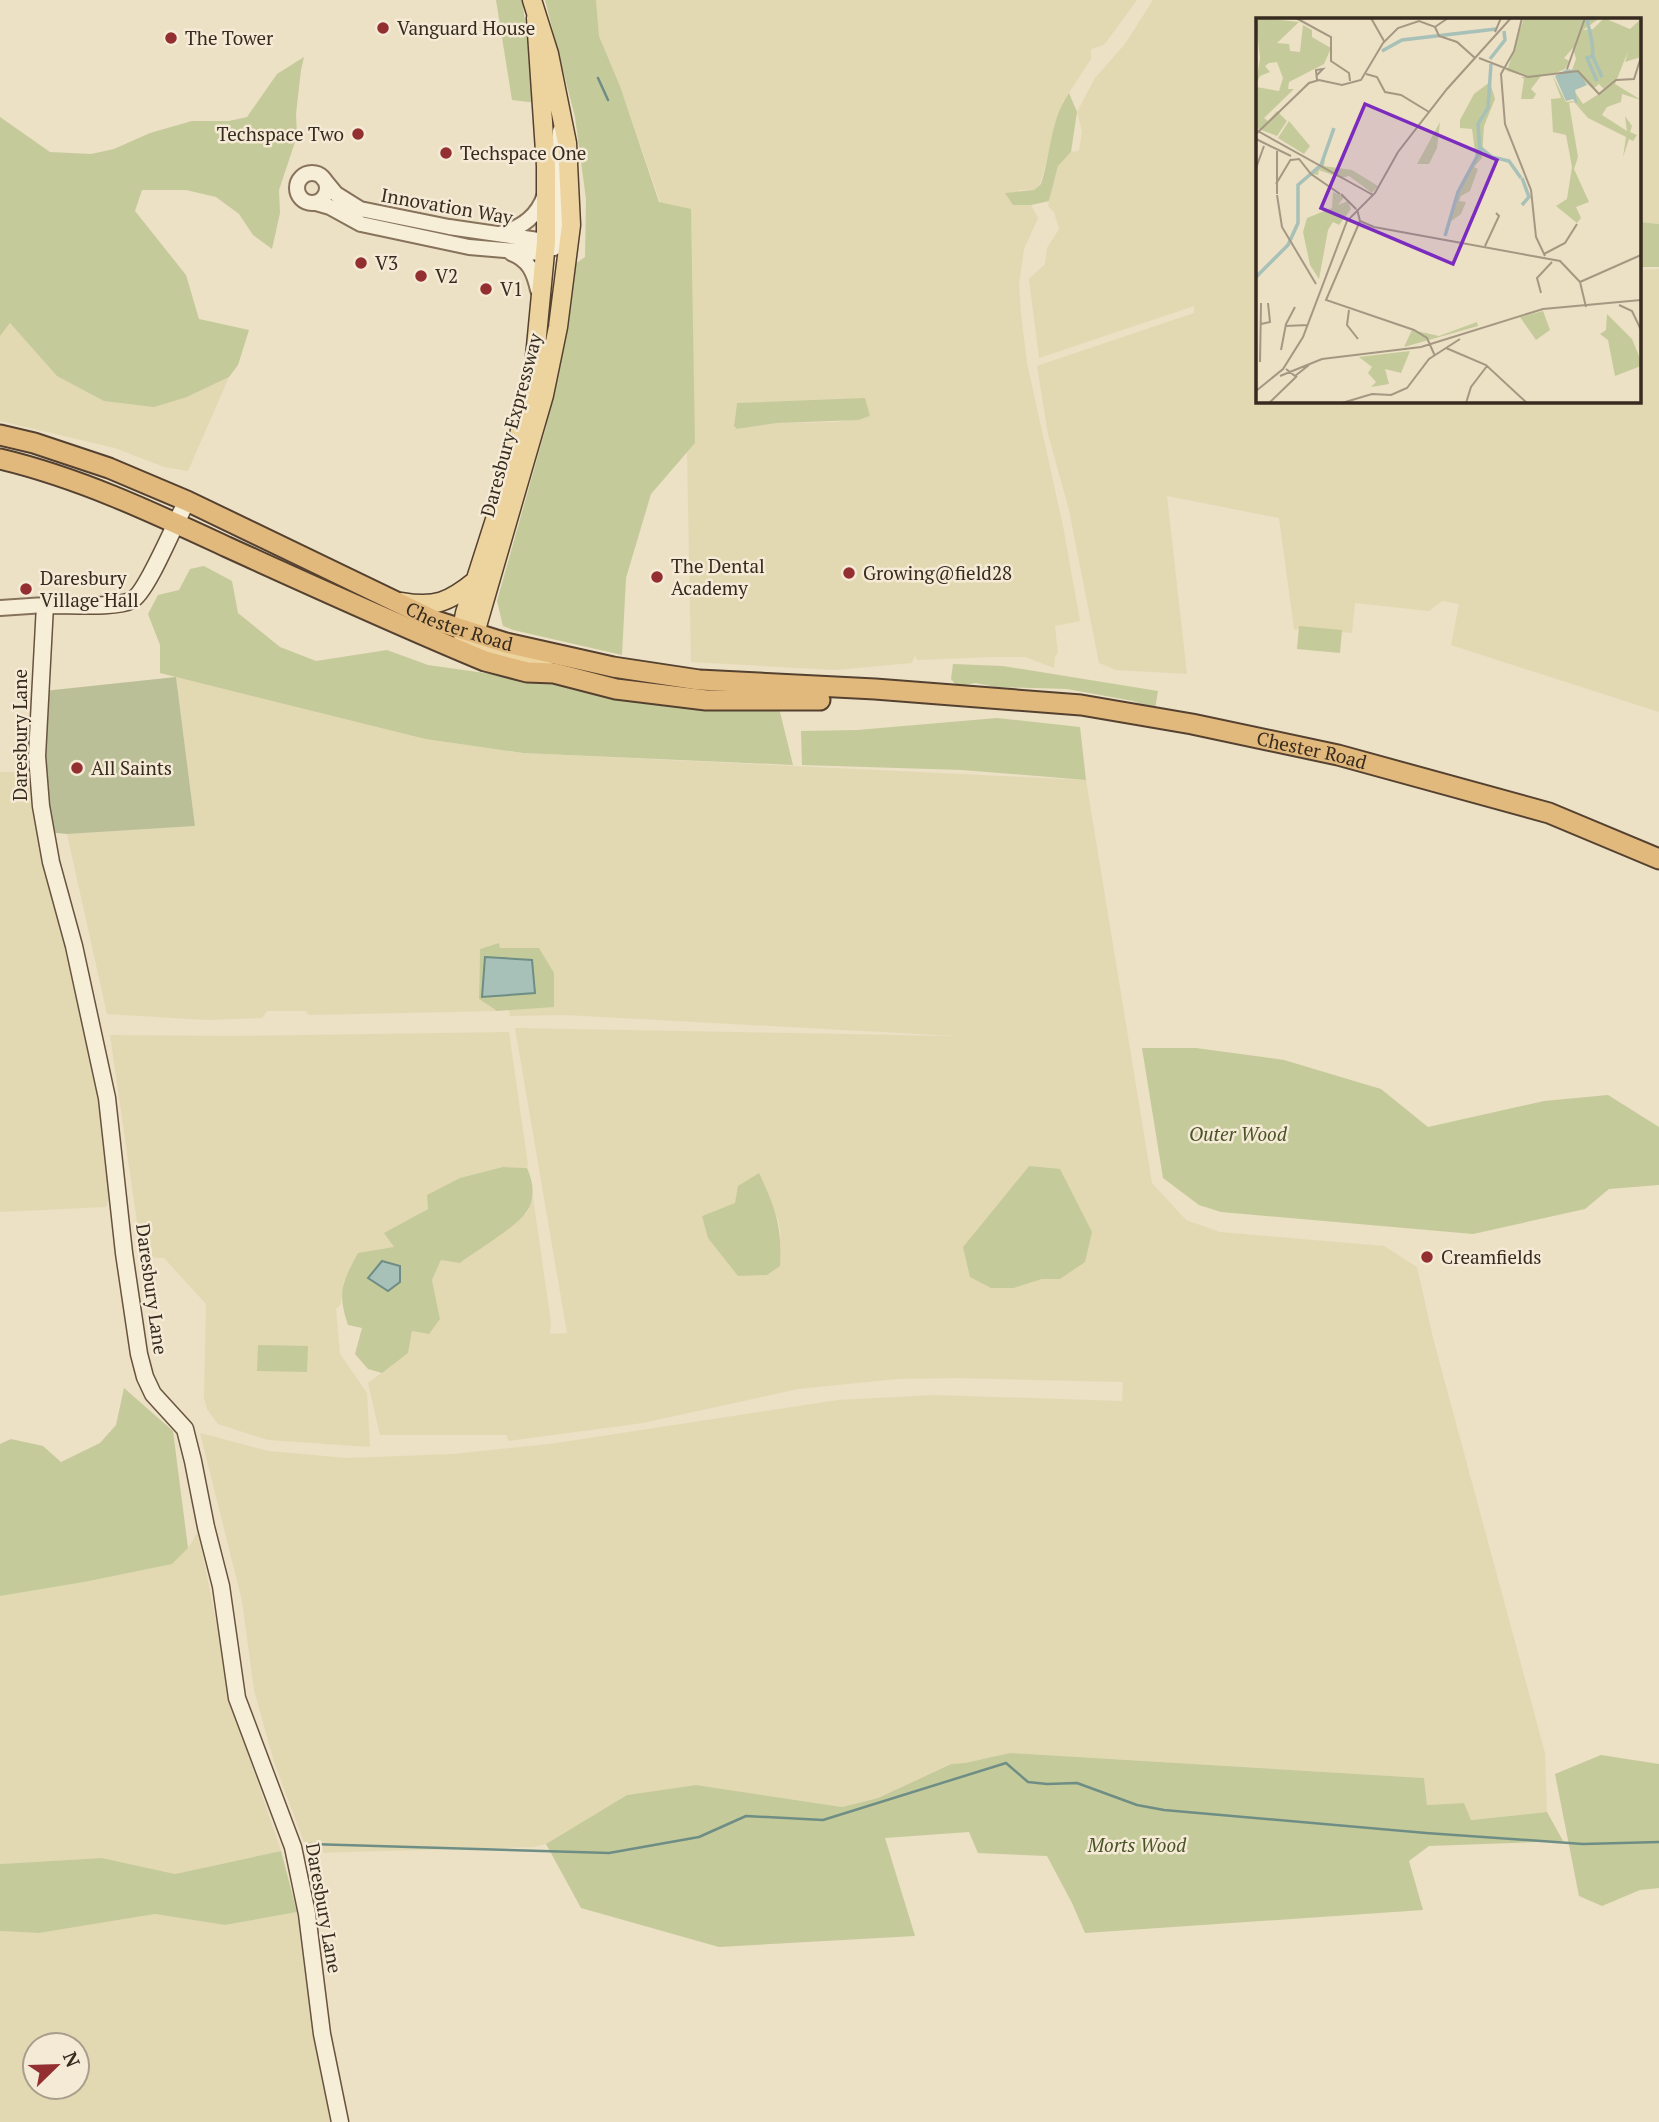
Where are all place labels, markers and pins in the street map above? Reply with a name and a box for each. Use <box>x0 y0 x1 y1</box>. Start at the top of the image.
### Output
place label: Vanguard House <box>397 15 535 40</box>
marker: Vanguard House <box>375 20 391 36</box>
place label: The Tower <box>185 25 274 50</box>
marker: The Tower <box>163 30 179 46</box>
place label: Techspace Two <box>217 121 344 146</box>
marker: Techspace Two <box>350 126 366 142</box>
place label: Techspace One <box>460 140 586 165</box>
marker: Techspace One <box>438 145 454 161</box>
place label: V3 <box>375 250 398 275</box>
marker: V3 <box>353 255 369 271</box>
place label: V2 <box>435 263 458 288</box>
marker: V2 <box>413 268 429 284</box>
place label: V1 <box>500 276 523 301</box>
marker: V1 <box>478 281 494 297</box>
place label: The Dental Academy <box>671 553 765 600</box>
place label: Growing@field28 <box>863 560 1012 585</box>
place label: Daresbury Village Hall <box>40 565 139 612</box>
marker: Growing@field28 <box>841 565 857 581</box>
marker: The Dental Academy <box>649 569 665 585</box>
marker: Daresbury Village Hall <box>18 581 34 597</box>
place label: All Saints <box>91 755 172 780</box>
marker: All Saints <box>69 760 85 776</box>
place label: Creamfields <box>1441 1244 1542 1269</box>
marker: Creamfields <box>1419 1249 1435 1265</box>

